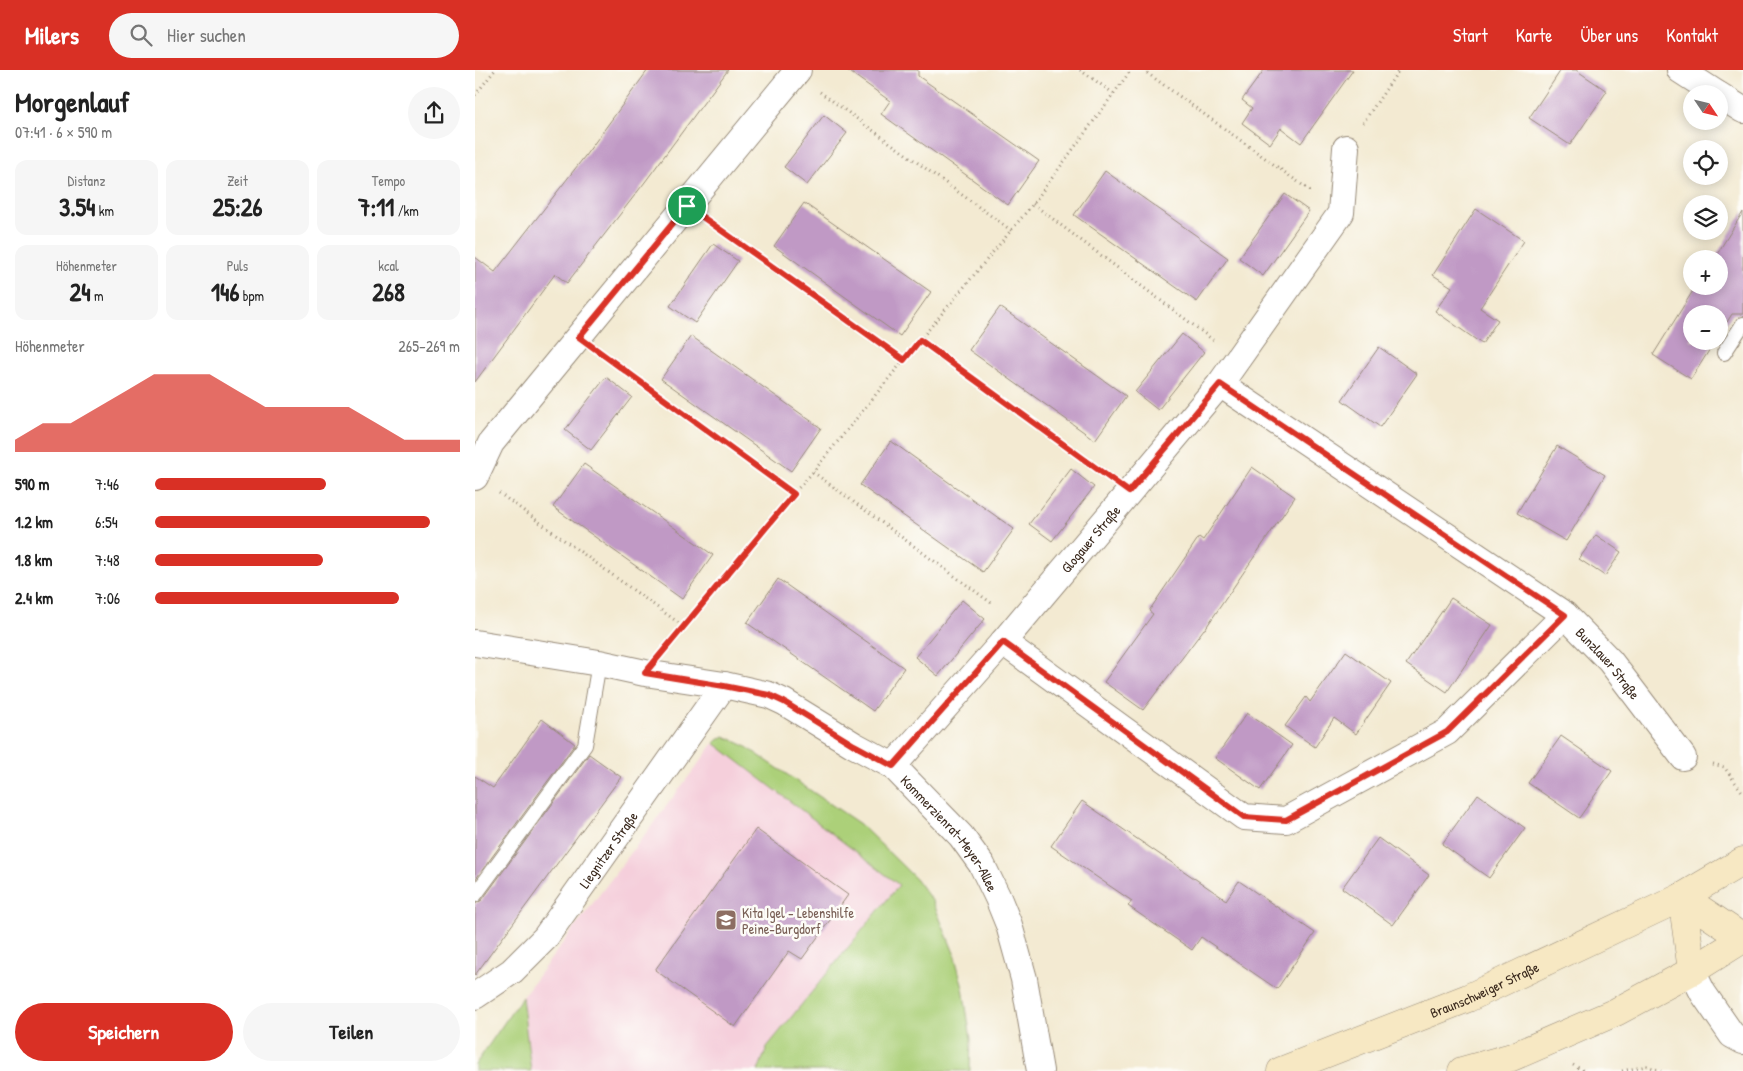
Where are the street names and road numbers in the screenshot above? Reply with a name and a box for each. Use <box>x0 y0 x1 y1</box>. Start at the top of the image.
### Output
street label: Glogauer Straße <box>1056 500 1124 576</box>
street label: Bunzlauer Straße <box>1572 623 1645 703</box>
street label: Kommerzienrat-Meyer-Allee <box>897 770 1003 895</box>
street label: Liegnitzer Straße <box>574 807 642 891</box>
street label: Braunschweiger Straße <box>1427 956 1542 1022</box>

